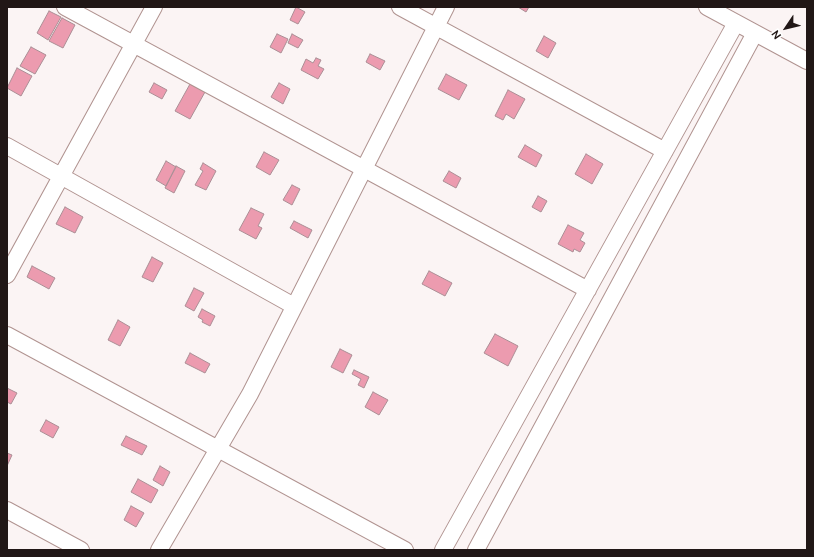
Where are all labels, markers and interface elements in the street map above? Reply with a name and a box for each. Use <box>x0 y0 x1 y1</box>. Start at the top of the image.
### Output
north arrow <box>766 8 806 48</box>
text: N <box>769 28 783 42</box>

